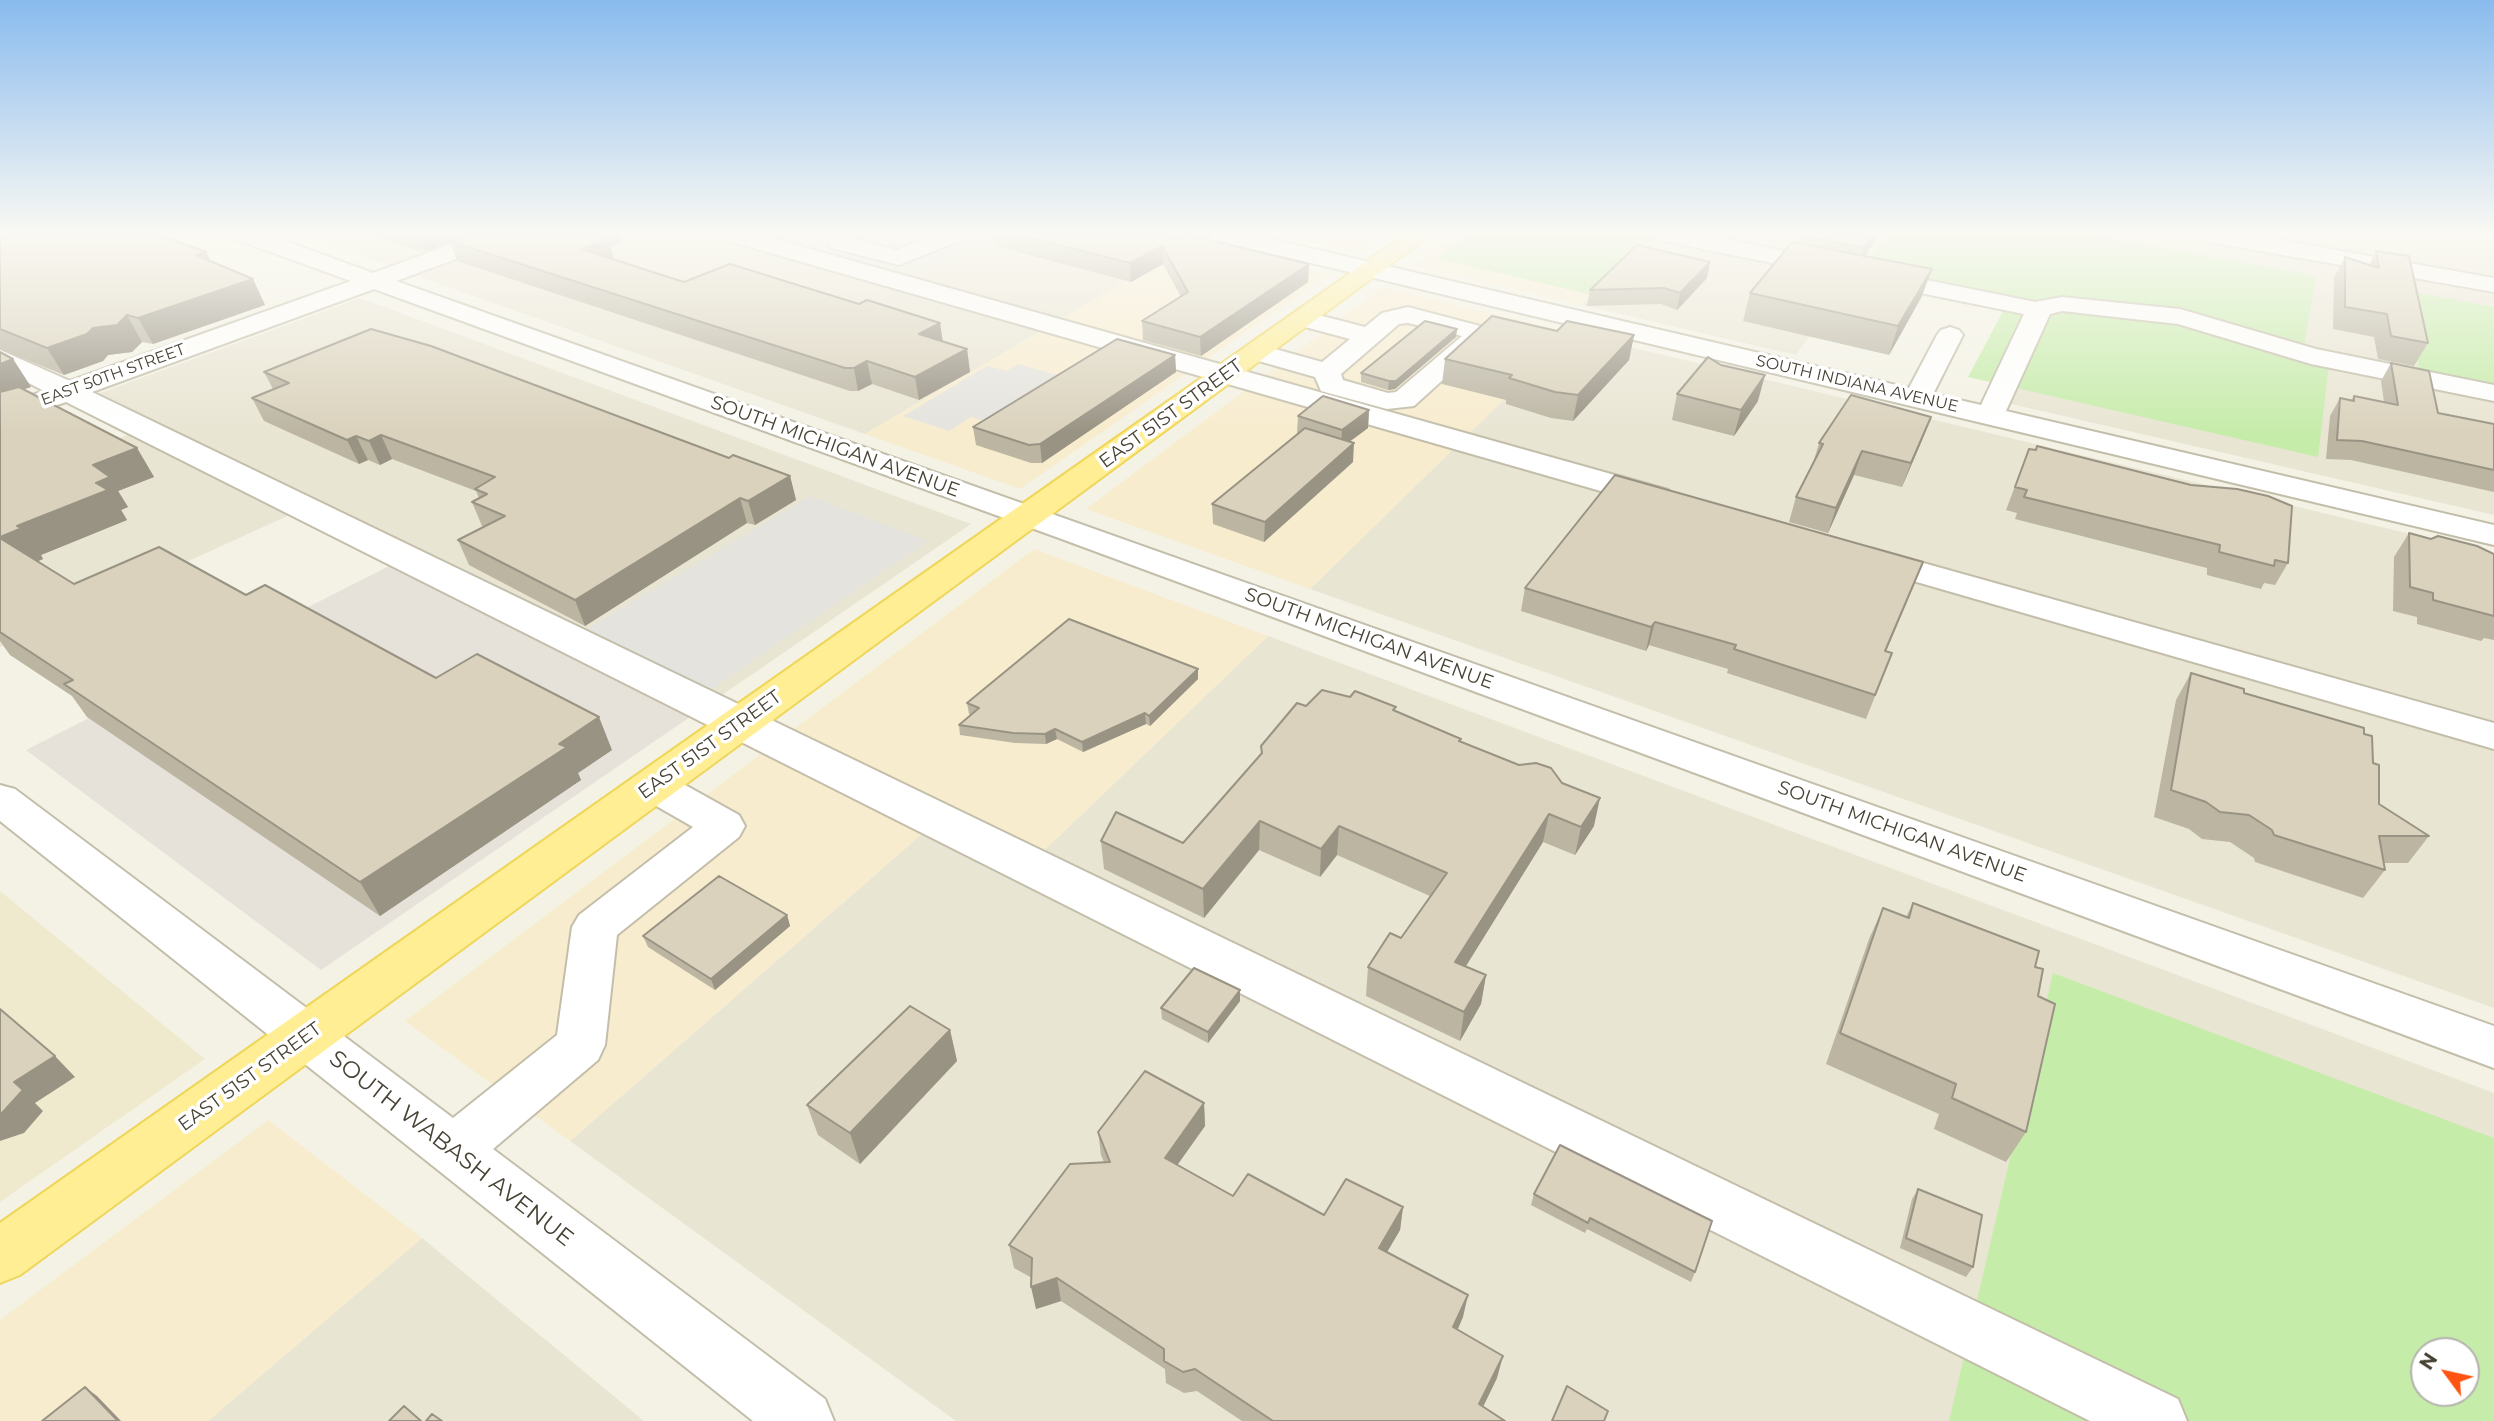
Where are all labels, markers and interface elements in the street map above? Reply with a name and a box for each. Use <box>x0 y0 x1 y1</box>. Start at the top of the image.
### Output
street label: EAST 50TH STREET <box>38 340 188 410</box>
street label: SOUTH INDIANA AVENUE <box>1754 351 1960 417</box>
street label: EAST 51ST STREET <box>1095 354 1247 474</box>
street label: SOUTH MICHIGAN AVENUE <box>708 391 962 503</box>
street label: SOUTH MICHIGAN AVENUE <box>1242 583 1496 695</box>
street label: EAST 51ST STREET <box>634 685 786 805</box>
street label: SOUTH MICHIGAN AVENUE <box>1775 776 2029 888</box>
street label: EAST 51ST STREET <box>174 1017 326 1137</box>
street label: SOUTH WABASH AVENUE <box>323 1045 579 1253</box>
north arrow <box>2410 1337 2480 1407</box>
text: N <box>2415 1349 2442 1374</box>

